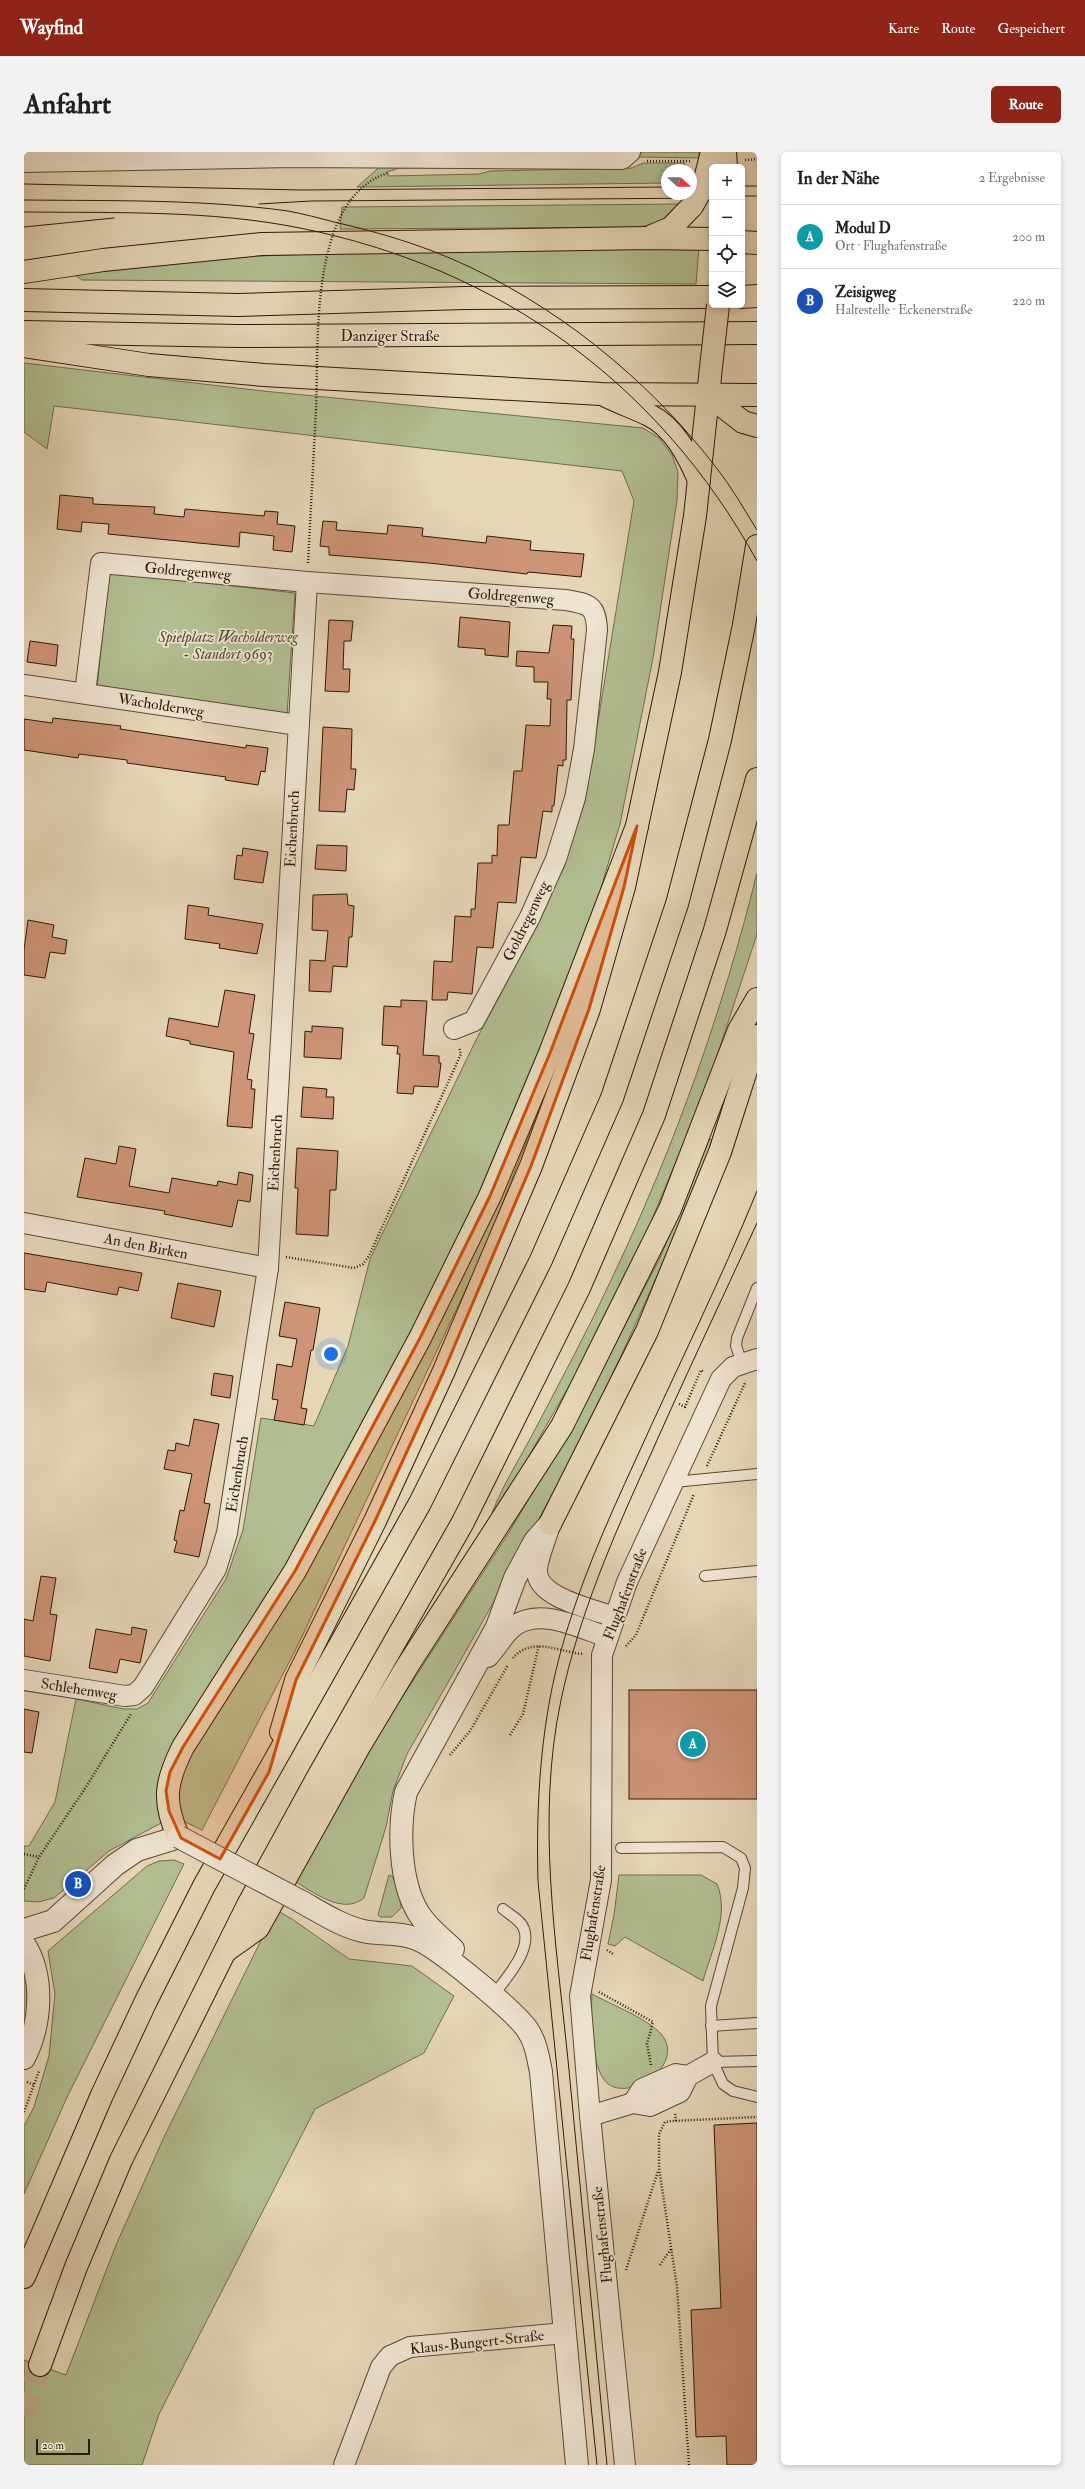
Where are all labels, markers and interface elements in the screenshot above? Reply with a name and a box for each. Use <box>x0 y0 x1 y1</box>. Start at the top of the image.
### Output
text: Wayfind <box>20 16 83 40</box>
text: Karte <box>888 20 919 37</box>
text: Route <box>941 20 975 37</box>
text: Gespeichert <box>997 20 1065 37</box>
button: Route <box>991 86 1061 123</box>
text: Anfahrt <box>24 87 111 122</box>
north arrow <box>661 164 697 200</box>
map controls <box>709 164 745 308</box>
button: + <box>709 164 745 200</box>
text: In der Nähe <box>797 168 879 189</box>
text: 2 Ergebnisse <box>979 170 1045 186</box>
button: − <box>709 200 745 236</box>
text: Modul D <box>835 219 891 238</box>
text: A <box>806 229 814 245</box>
text: 200 m <box>1012 229 1045 245</box>
button: locate <box>709 236 745 272</box>
text: Ort · Flughafenstraße <box>835 238 947 254</box>
button: layers <box>709 272 745 308</box>
text: Zeisigweg <box>835 283 896 302</box>
text: B <box>806 293 814 309</box>
text: 220 m <box>1012 293 1045 309</box>
text: Haltestelle · Eckenerstraße <box>835 302 972 318</box>
street label: Danziger Straße <box>340 327 440 346</box>
street label: Goldregenweg <box>144 558 233 585</box>
street label: Goldregenweg <box>467 584 556 609</box>
park label: Spielplatz Wacholderweg - Standort 9693 <box>157 628 299 664</box>
street label: Wacholderweg <box>115 689 206 722</box>
street label: Eichenbruch <box>281 790 304 868</box>
street label: Goldregenweg <box>499 878 554 964</box>
street label: Eichenbruch <box>264 1114 287 1192</box>
street label: An den Birken <box>101 1229 190 1264</box>
your location <box>321 1344 341 1364</box>
street label: Eichenbruch <box>222 1434 253 1514</box>
street label: Flughafenstraße <box>599 1545 652 1643</box>
street label: Schlehenweg <box>40 1674 119 1705</box>
pin: A <box>680 1729 706 1759</box>
street label: Flughafenstraße <box>577 1864 610 1963</box>
pin: B <box>65 1869 91 1899</box>
street label: Flughafenstraße <box>588 2186 617 2284</box>
street label: Klaus-Bungert-Straße <box>409 2326 545 2359</box>
scale bar <box>36 2437 90 2456</box>
text: 20 m <box>42 2439 64 2452</box>

